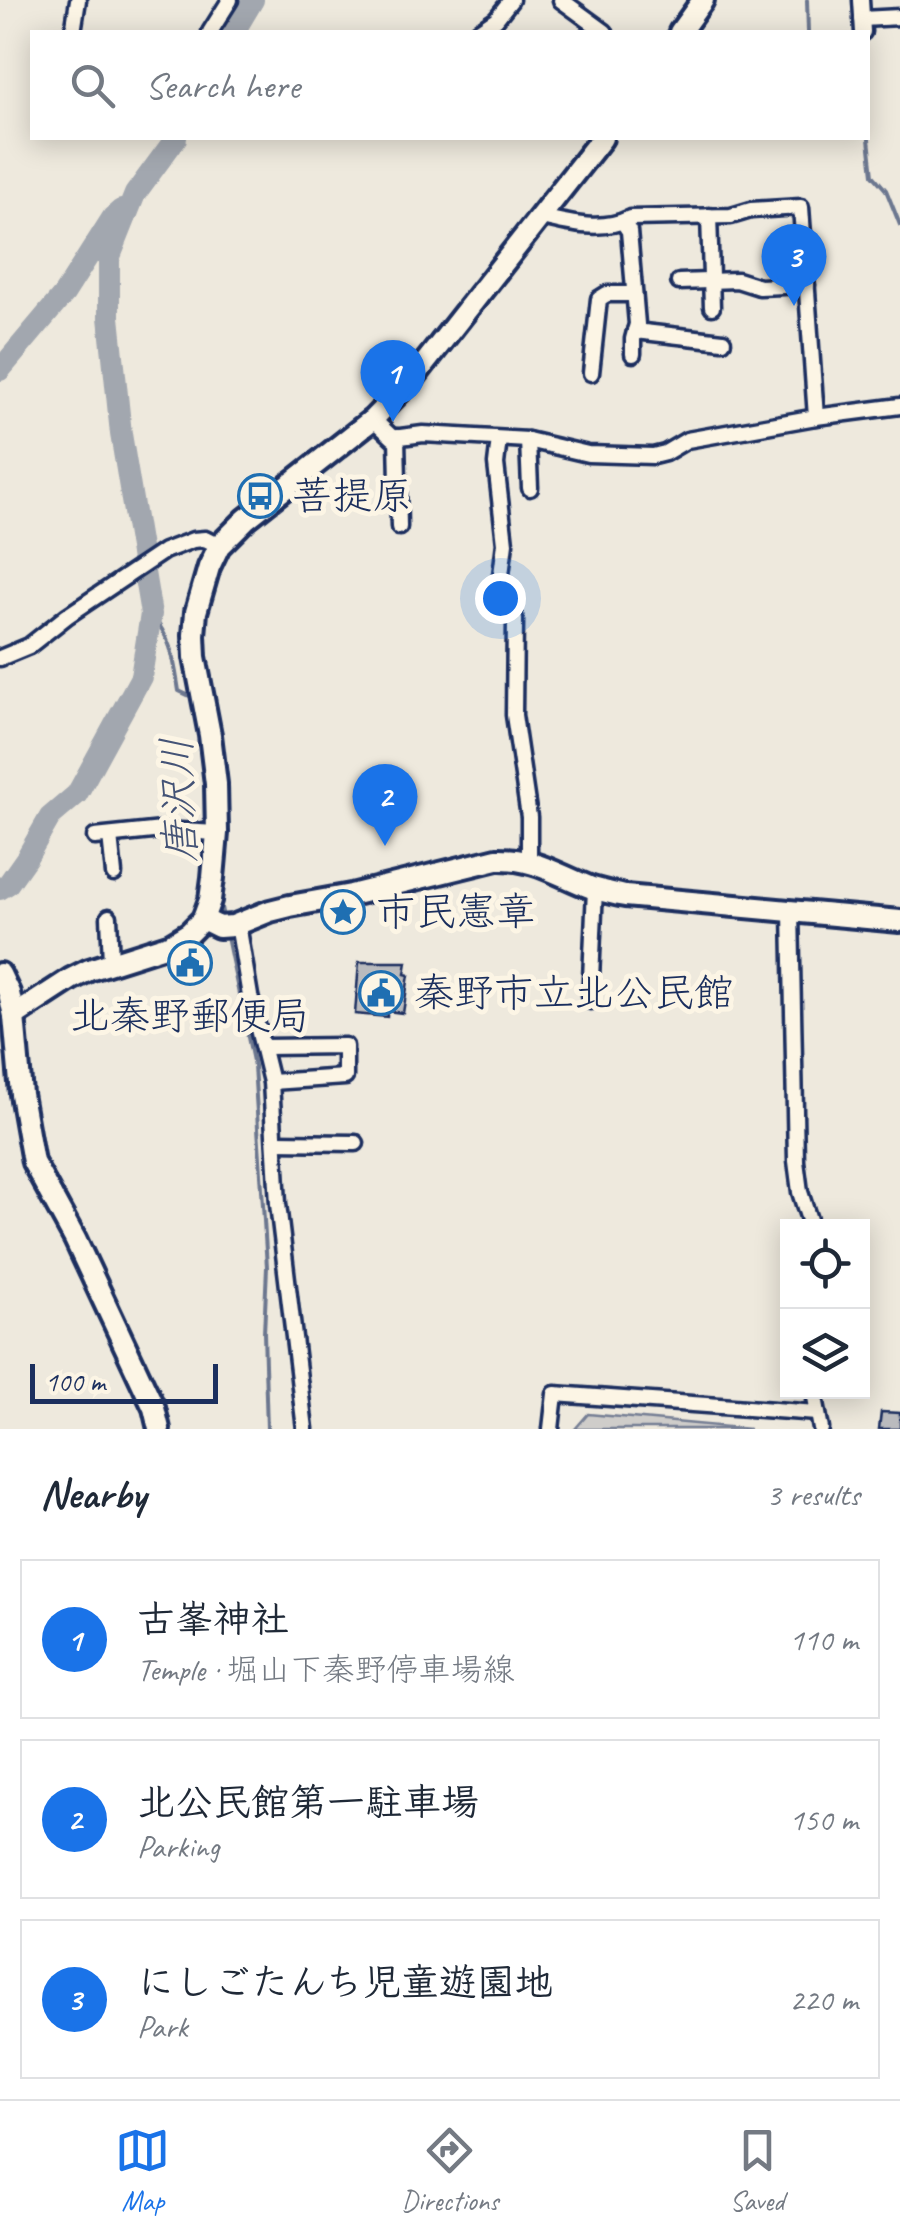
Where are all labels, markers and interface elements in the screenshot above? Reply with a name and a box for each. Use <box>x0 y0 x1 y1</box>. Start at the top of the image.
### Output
search box <box>30 30 870 140</box>
icon: search <box>65 58 120 113</box>
text: Search here <box>145 62 300 109</box>
pin: 3 <box>762 224 826 306</box>
pin: 1 <box>360 340 426 422</box>
place label: 菩提原 <box>292 471 412 521</box>
bus stop icon: 菩提原 <box>237 473 283 519</box>
your location <box>475 573 526 624</box>
water label: 唐沢川 <box>150 736 208 864</box>
pin: 2 <box>352 764 418 846</box>
place label: 市民憲章 <box>376 887 536 937</box>
place icon: 市民憲章 <box>320 889 366 935</box>
public building icon: 北秦野郵便局 <box>167 940 213 986</box>
place label: 秦野市立北公民館 <box>414 968 734 1018</box>
public building icon: 秦野市立北公民館 <box>358 970 404 1016</box>
place label: 北秦野郵便局 <box>70 991 310 1041</box>
map controls <box>780 1219 870 1399</box>
button: locate <box>780 1219 870 1309</box>
button: layers <box>780 1309 870 1399</box>
scale bar <box>30 1359 218 1404</box>
text: 100 m <box>45 1364 105 1399</box>
text: Nearby <box>40 1468 146 1521</box>
text: 3 results <box>766 1474 860 1515</box>
text: 古峯神社 <box>137 1596 289 1643</box>
text: 1 <box>67 1619 82 1660</box>
text: 110 m <box>789 1619 858 1660</box>
text: Temple · 堀山下秦野停車場線 <box>137 1649 514 1690</box>
text: 北公民館第一駐車場 <box>137 1779 479 1826</box>
text: 2 <box>67 1799 82 1840</box>
text: 150 m <box>789 1799 858 1840</box>
text: Parking <box>137 1826 220 1867</box>
text: にしごたんち児童遊園地 <box>137 1959 553 2006</box>
text: 3 <box>67 1979 82 2020</box>
text: 220 m <box>789 1979 858 2020</box>
text: Park <box>137 2006 188 2047</box>
tab: Map <box>115 2123 170 2218</box>
tab: Directions <box>401 2123 499 2218</box>
tab: Saved <box>730 2123 785 2218</box>

